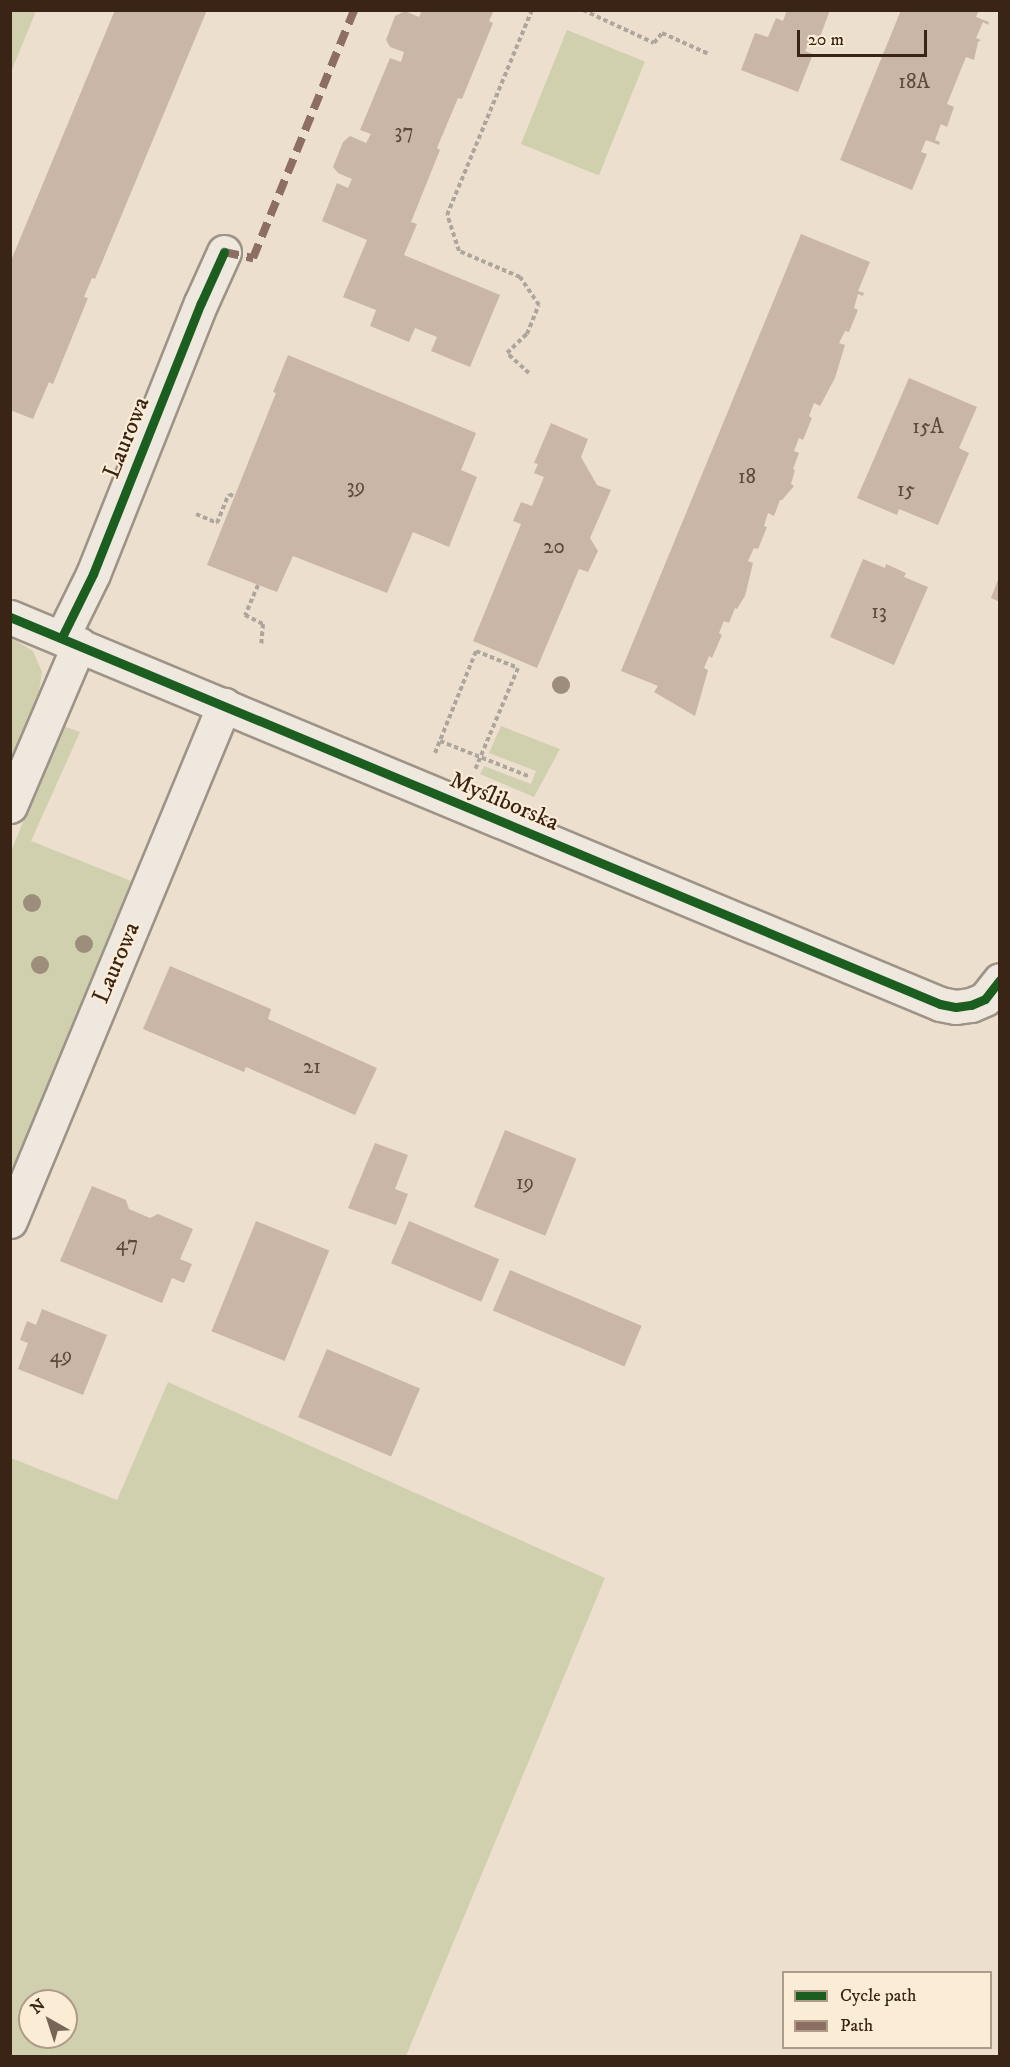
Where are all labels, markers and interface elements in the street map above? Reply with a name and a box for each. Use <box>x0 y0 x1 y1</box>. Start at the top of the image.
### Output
scale bar <box>800 18 930 56</box>
text: 20 m <box>808 29 844 51</box>
house number: 18A <box>898 69 930 95</box>
house number: 37 <box>395 119 413 145</box>
street label: Laurowa <box>98 393 156 483</box>
house number: 15A <box>912 414 944 440</box>
house number: 18 <box>738 464 756 490</box>
house number: 39 <box>347 474 365 500</box>
house number: 15 <box>897 477 915 503</box>
house number: 20 <box>543 534 565 560</box>
house number: 13 <box>871 599 887 625</box>
street label: Myśliborska <box>445 766 563 838</box>
street label: Laurowa <box>87 918 147 1008</box>
house number: 21 <box>303 1054 321 1080</box>
house number: 19 <box>516 1170 534 1196</box>
house number: 47 <box>116 1231 138 1257</box>
house number: 49 <box>50 1343 72 1369</box>
legend <box>782 1971 992 2049</box>
text: Cycle path <box>840 1985 917 2007</box>
north arrow <box>18 1989 78 2049</box>
text: N <box>27 1995 49 2018</box>
text: Path <box>840 2015 873 2037</box>

